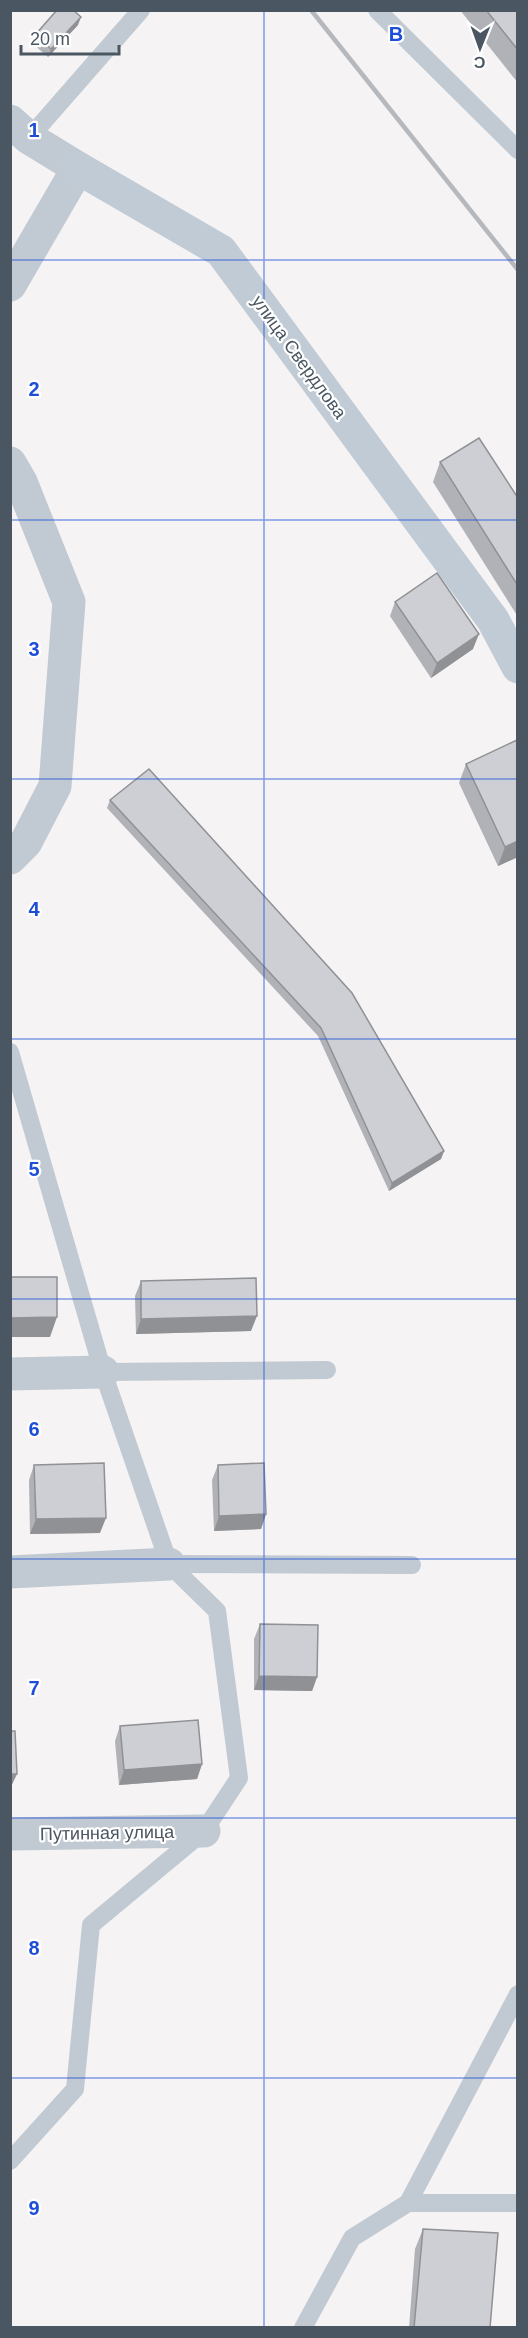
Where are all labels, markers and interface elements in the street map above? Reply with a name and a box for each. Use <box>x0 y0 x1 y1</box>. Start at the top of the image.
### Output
scale bar <box>21 18 118 56</box>
north arrow <box>450 18 510 78</box>
text: B <box>389 23 403 45</box>
text: 20 m <box>30 29 70 49</box>
text: С <box>473 54 486 71</box>
text: 1 <box>28 119 40 141</box>
street label: улица Свердлова <box>248 292 351 423</box>
text: 2 <box>28 378 40 400</box>
text: 3 <box>28 638 40 660</box>
text: 4 <box>28 898 40 920</box>
text: 5 <box>28 1158 40 1180</box>
text: 6 <box>28 1418 40 1440</box>
text: 7 <box>28 1677 40 1699</box>
street label: Путинная улица <box>40 1822 175 1844</box>
text: 8 <box>28 1937 40 1959</box>
text: 9 <box>28 2197 40 2219</box>

